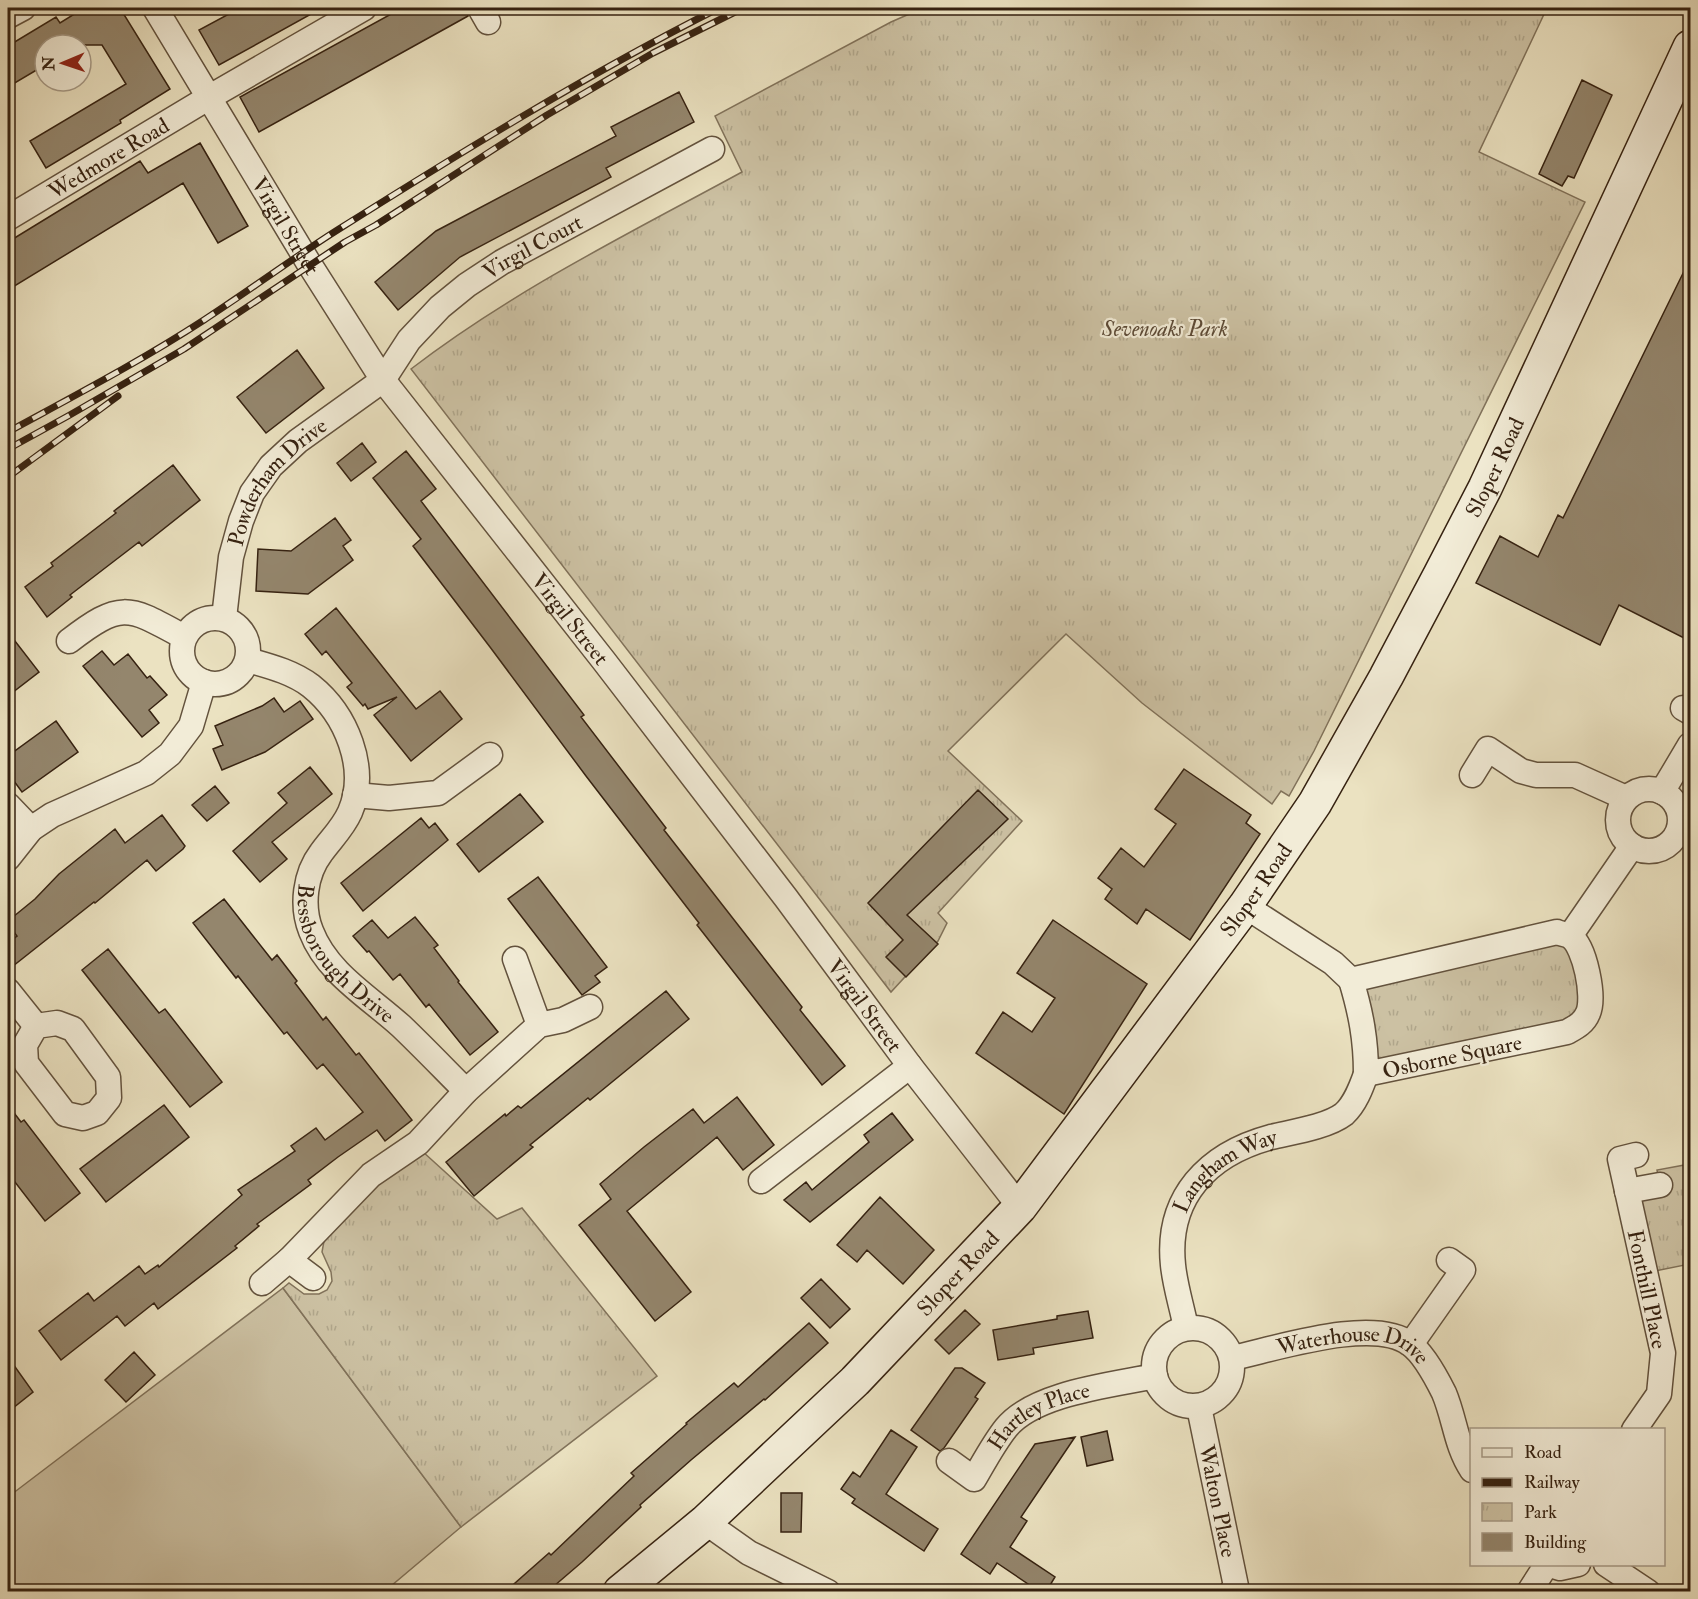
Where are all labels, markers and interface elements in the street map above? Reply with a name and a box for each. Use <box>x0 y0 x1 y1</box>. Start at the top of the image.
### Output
north arrow <box>33 33 93 93</box>
text: N <box>39 55 59 72</box>
street label: Wedmore Road <box>42 112 175 206</box>
street label: Virgil Street <box>245 172 326 280</box>
street label: Virgil Court <box>477 208 587 286</box>
park label: Sevenoaks Park <box>1101 315 1228 343</box>
street label: Powderham Drive <box>222 412 333 549</box>
street label: Sloper Road <box>1459 413 1531 522</box>
street label: Virgil Street <box>525 568 615 671</box>
street label: Sloper Road <box>1214 838 1299 942</box>
street label: Bessborough Drive <box>290 882 400 1030</box>
street label: Virgil Street <box>821 954 908 1058</box>
street label: Osborne Square <box>1380 1029 1524 1085</box>
street label: Langham Way <box>1167 1123 1280 1217</box>
street label: Sloper Road <box>911 1225 1006 1322</box>
street label: Fonthill Place <box>1621 1227 1673 1351</box>
street label: Waterhouse Drive <box>1273 1320 1436 1370</box>
street label: Hartley Place <box>982 1376 1093 1456</box>
legend <box>1470 1428 1665 1566</box>
street label: Walton Place <box>1192 1441 1243 1560</box>
text: Road <box>1524 1441 1562 1464</box>
text: Railway <box>1524 1471 1581 1494</box>
text: Park <box>1524 1501 1557 1524</box>
text: Building <box>1524 1531 1587 1554</box>

